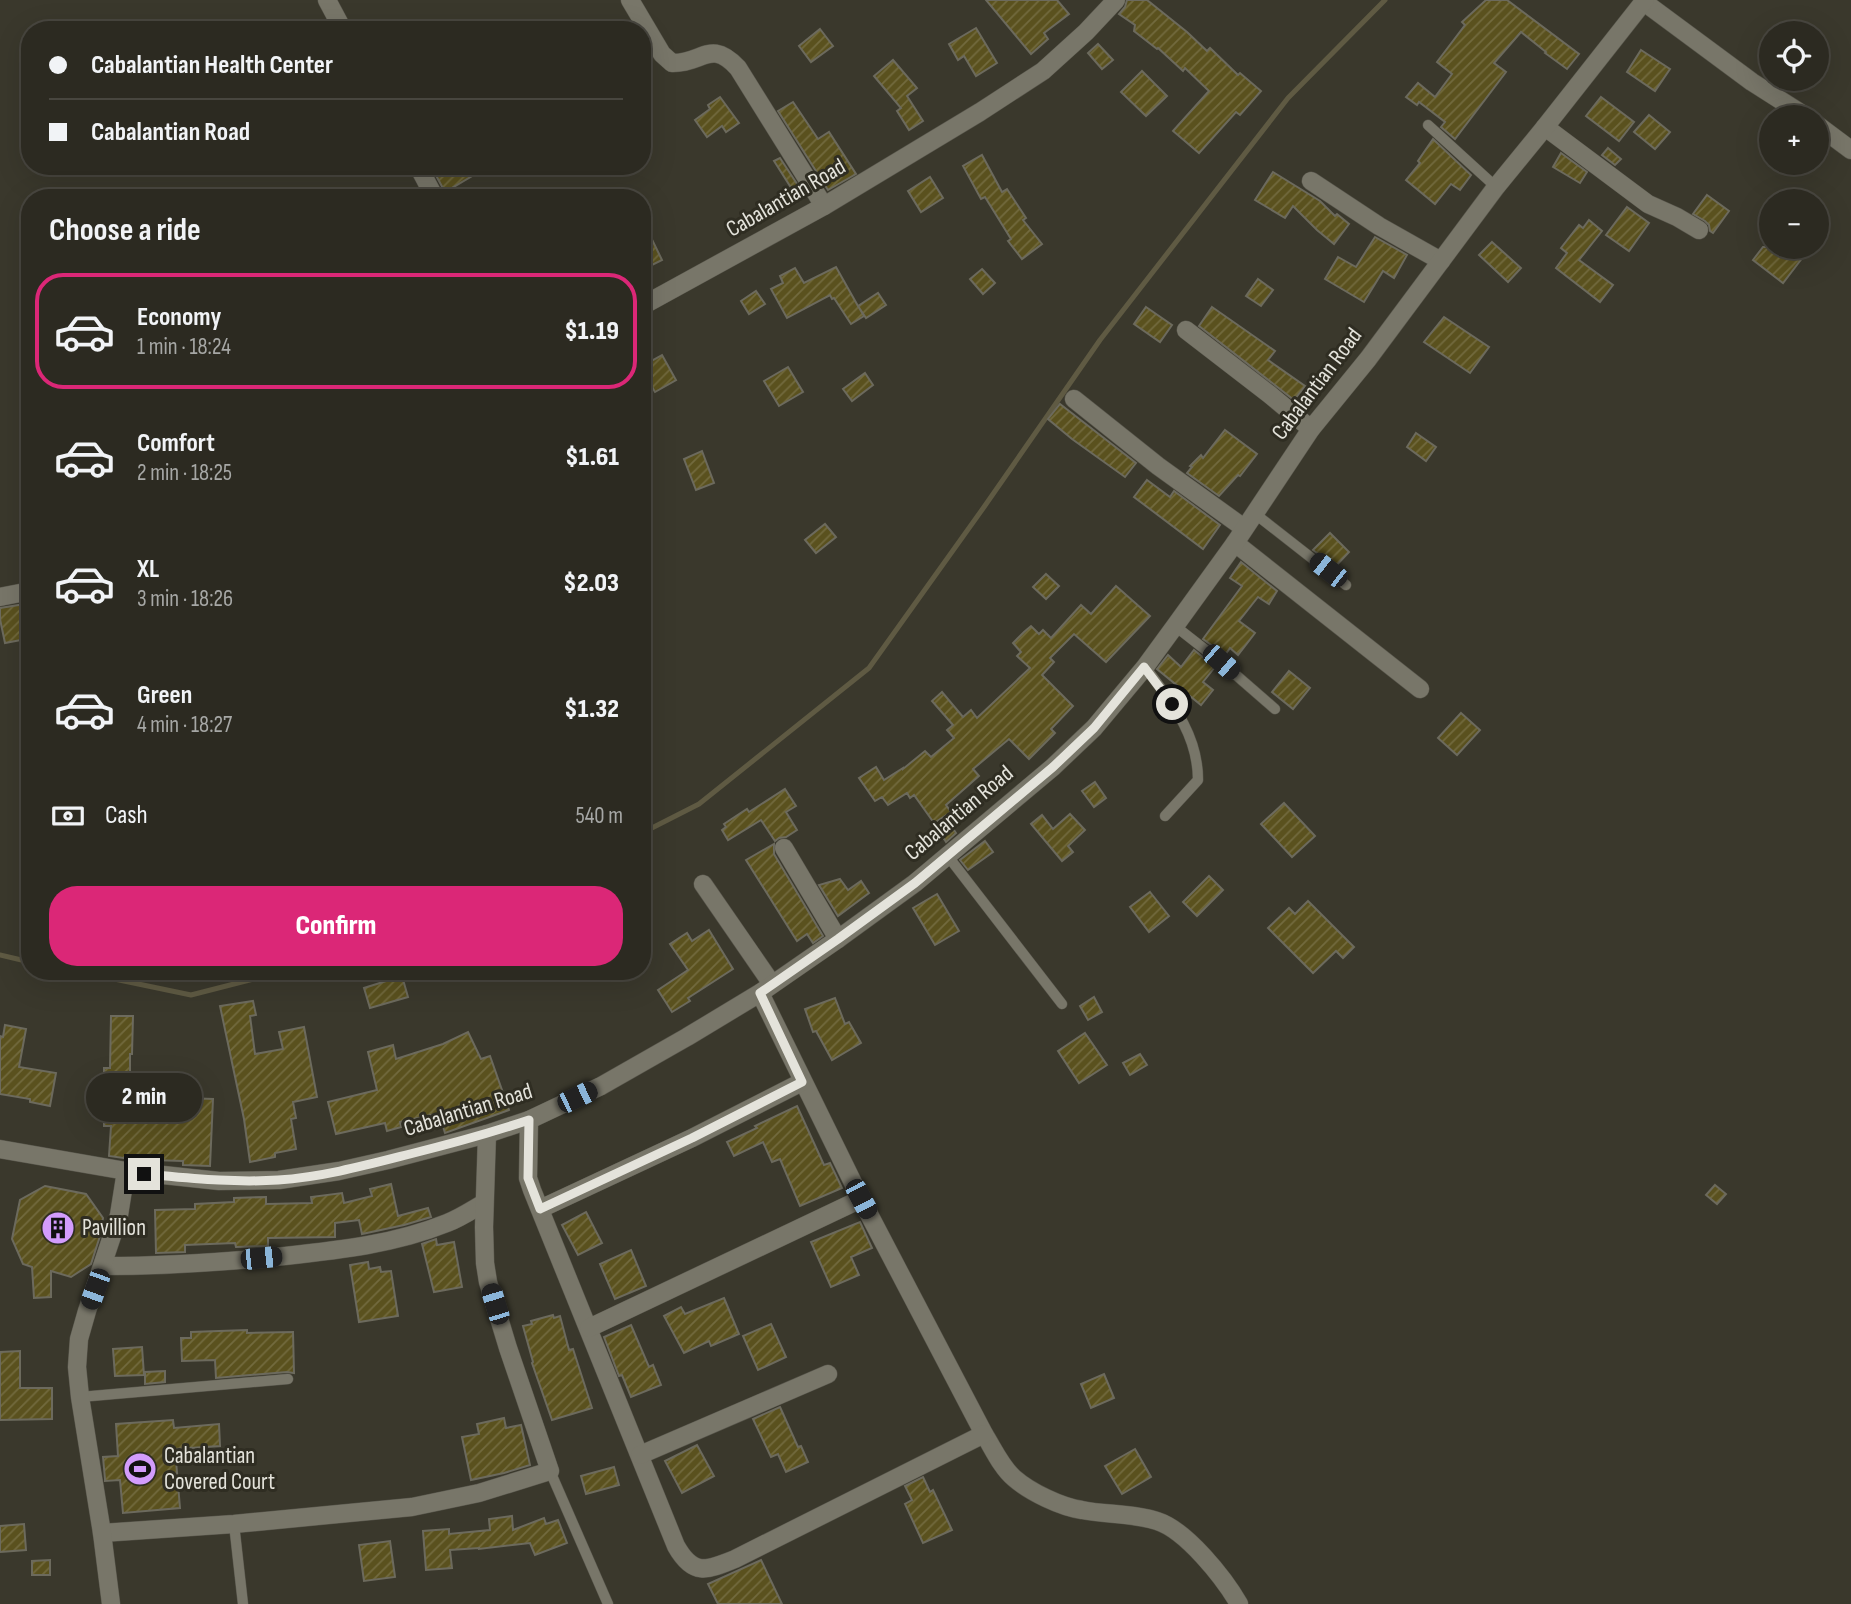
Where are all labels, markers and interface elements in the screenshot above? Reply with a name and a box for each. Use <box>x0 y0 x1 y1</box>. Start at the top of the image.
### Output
map controls <box>1759 21 1829 259</box>
button: locate <box>1759 21 1829 91</box>
text: Cabalantian Health Center <box>91 50 333 81</box>
button: + <box>1759 105 1829 175</box>
text: Cabalantian Road <box>91 117 250 148</box>
street label: Cabalantian Road <box>721 153 851 243</box>
button: − <box>1759 189 1829 259</box>
text: Choose a ride <box>49 211 201 250</box>
icon: car <box>53 300 116 363</box>
text: Economy <box>137 302 221 333</box>
text: $1.19 <box>564 316 619 347</box>
street label: Cabalantian Road <box>1266 322 1368 446</box>
text: 1 min · 18:24 <box>137 333 231 361</box>
icon: car <box>53 426 116 489</box>
text: Comfort <box>137 428 215 459</box>
text: $1.61 <box>565 442 619 473</box>
text: 2 min · 18:25 <box>137 459 232 487</box>
car <box>1305 549 1352 591</box>
icon: car <box>53 552 116 615</box>
text: XL <box>137 554 159 585</box>
text: $2.03 <box>563 568 619 599</box>
text: 3 min · 18:26 <box>137 585 233 613</box>
car <box>1199 640 1244 684</box>
icon: car <box>53 678 116 741</box>
text: Green <box>137 680 192 711</box>
route start <box>1156 688 1188 720</box>
text: $1.32 <box>564 694 619 725</box>
text: 4 min · 18:27 <box>137 711 232 739</box>
street label: Cabalantian Road <box>899 759 1019 867</box>
icon: cash <box>49 797 87 835</box>
text: Cash <box>105 800 148 831</box>
text: 540 m <box>575 802 623 830</box>
button: Confirm <box>49 886 623 966</box>
callout: 2 min <box>86 1072 202 1122</box>
street label: Cabalantian Road <box>400 1077 536 1143</box>
car <box>554 1078 601 1116</box>
text: 2 min <box>122 1083 166 1111</box>
route end <box>128 1158 160 1190</box>
car <box>842 1176 881 1222</box>
building icon: Pavillion <box>39 1209 77 1247</box>
place label: Pavillion <box>82 1214 146 1242</box>
car <box>240 1245 283 1271</box>
car <box>78 1266 113 1312</box>
car <box>479 1281 512 1327</box>
place label: Cabalantian Covered Court <box>164 1442 275 1496</box>
sports icon: Cabalantian Covered Court <box>121 1450 159 1488</box>

